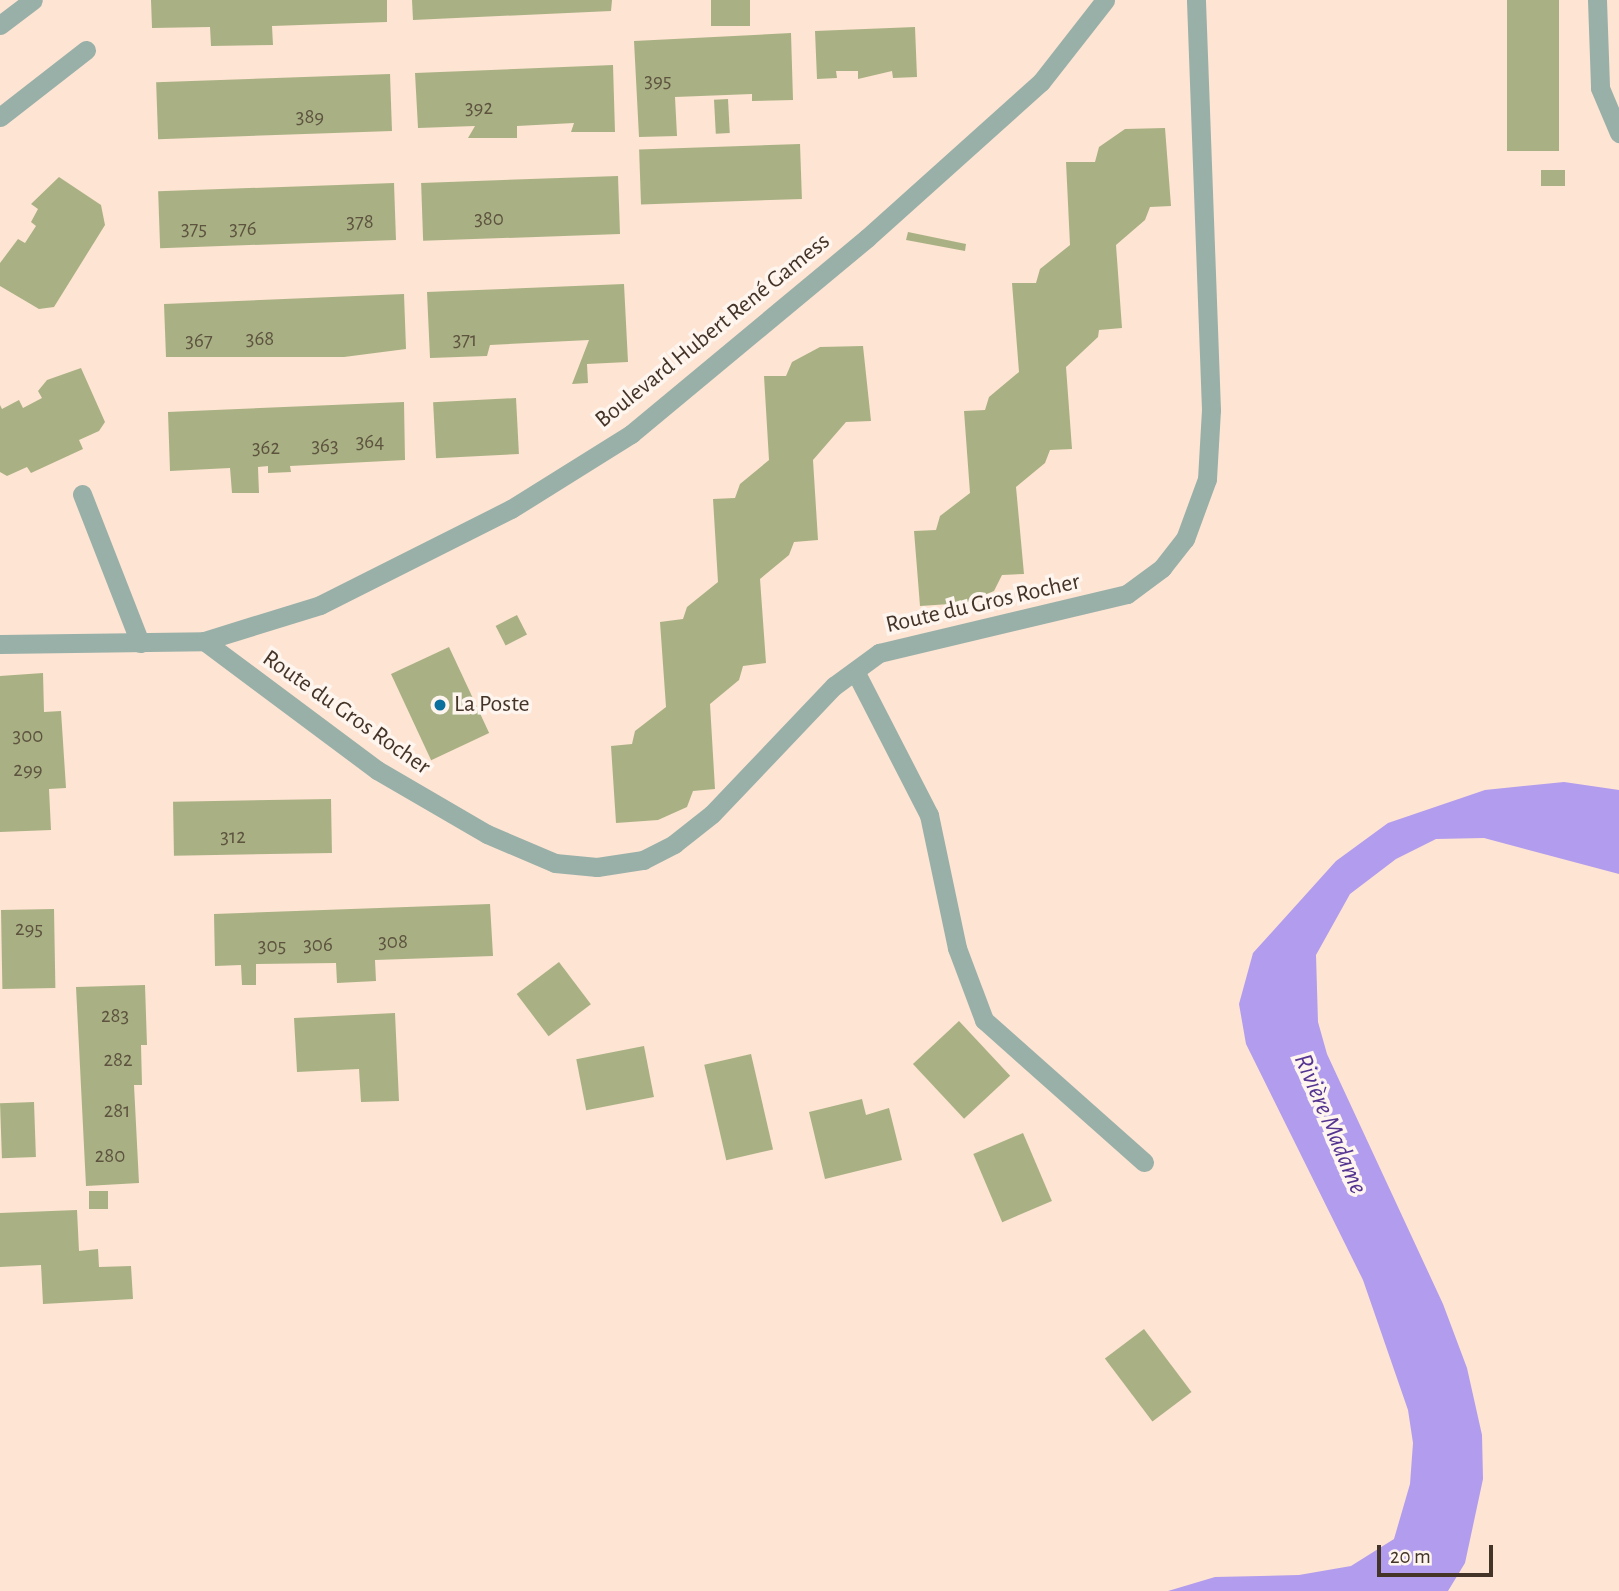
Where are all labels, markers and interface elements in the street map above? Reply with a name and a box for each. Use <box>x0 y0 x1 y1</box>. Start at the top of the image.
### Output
house number: 395 <box>644 68 672 94</box>
house number: 392 <box>465 95 493 121</box>
house number: 389 <box>296 104 324 130</box>
house number: 380 <box>474 206 504 232</box>
house number: 378 <box>346 209 374 235</box>
house number: 375 <box>181 216 207 242</box>
house number: 376 <box>229 216 257 242</box>
street label: Boulevard Hubert René Gamess <box>590 227 836 435</box>
house number: 368 <box>246 326 274 352</box>
house number: 371 <box>453 327 477 353</box>
house number: 367 <box>185 328 213 354</box>
house number: 364 <box>356 429 384 455</box>
house number: 363 <box>311 433 339 459</box>
house number: 362 <box>252 435 280 461</box>
street label: Route du Gros Rocher <box>883 568 1083 640</box>
street label: Route du Gros Rocher <box>256 644 436 782</box>
place label: La Poste <box>454 691 530 719</box>
marker: La Poste <box>432 697 448 713</box>
house number: 300 <box>13 723 43 749</box>
house number: 299 <box>13 757 43 783</box>
house number: 312 <box>220 824 246 850</box>
house number: 295 <box>15 916 43 942</box>
house number: 308 <box>378 929 408 955</box>
house number: 306 <box>303 932 333 958</box>
house number: 305 <box>258 933 286 959</box>
house number: 283 <box>101 1003 129 1029</box>
house number: 282 <box>103 1047 133 1073</box>
water label: Rivière Madame <box>1286 1049 1374 1199</box>
house number: 281 <box>104 1098 130 1124</box>
house number: 280 <box>95 1143 125 1169</box>
scale bar <box>1381 1532 1496 1576</box>
text: 20 m <box>1390 1546 1431 1567</box>

